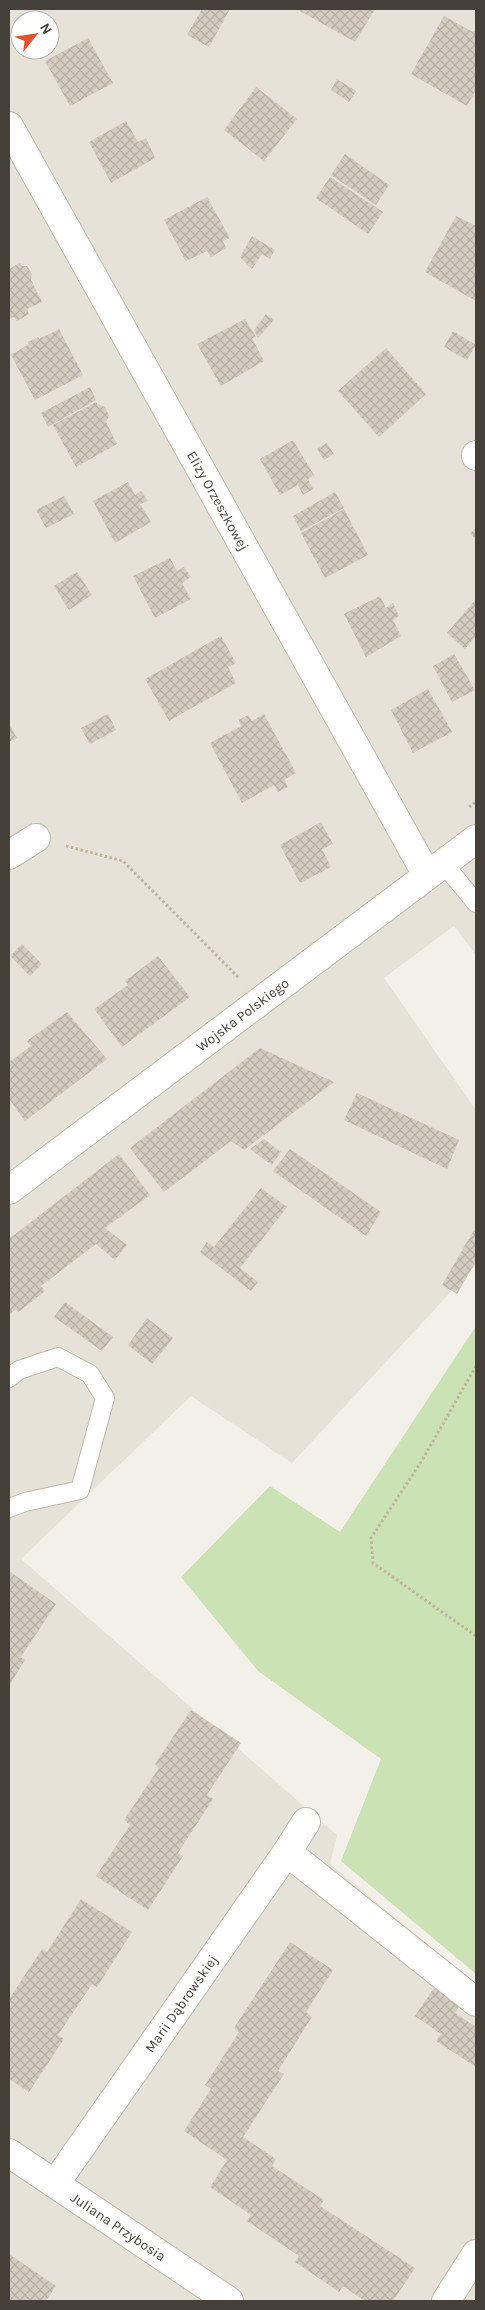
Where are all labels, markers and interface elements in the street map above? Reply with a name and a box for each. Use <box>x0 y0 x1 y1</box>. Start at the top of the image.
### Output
north arrow <box>10 10 60 60</box>
text: N <box>36 20 56 37</box>
street label: Elizy Orzeszkowej <box>183 448 252 554</box>
street label: Wojska Polskiego <box>193 975 293 1055</box>
street label: Marii Dąbrowskiej <box>141 1952 221 2056</box>
street label: Juliana Przybosia <box>68 2189 169 2265</box>

